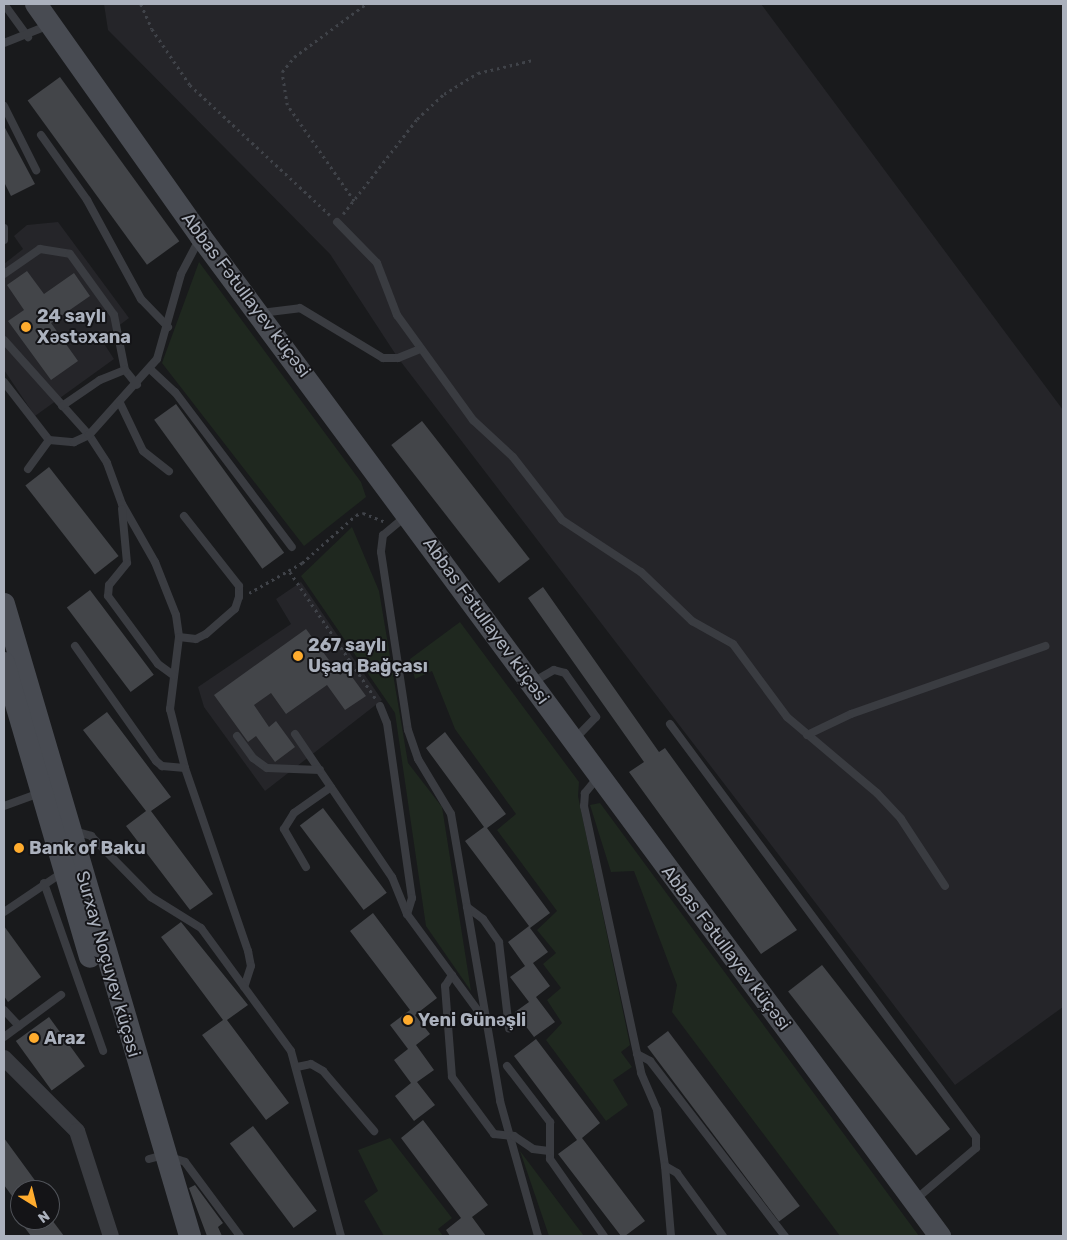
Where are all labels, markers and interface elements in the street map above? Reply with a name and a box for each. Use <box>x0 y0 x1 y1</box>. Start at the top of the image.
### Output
street label: Abbas Fətullayev küçəsi <box>177 208 315 382</box>
place label: 24 saylı Xəstəxana <box>37 306 131 348</box>
marker: 24 saylı Xəstəxana <box>19 320 33 334</box>
street label: Abbas Fətullayev küçəsi <box>418 533 554 709</box>
place label: 267 saylı Uşaq Bağçası <box>308 635 428 678</box>
marker: 267 saylı Uşaq Bağçası <box>292 650 304 662</box>
place label: Bank of Baku <box>29 837 146 859</box>
marker: Bank of Baku <box>13 842 25 854</box>
street label: Abbas Fətullayev küçəsi <box>657 861 795 1035</box>
street label: Surxay Noçuyev küçəsi <box>71 868 145 1060</box>
place label: Yeni Günəşli <box>418 1009 526 1031</box>
marker: Yeni Günəşli <box>402 1014 414 1026</box>
place label: Araz <box>44 1027 85 1049</box>
marker: Araz <box>28 1032 40 1044</box>
north arrow <box>10 1180 60 1230</box>
text: N <box>34 1207 53 1227</box>

